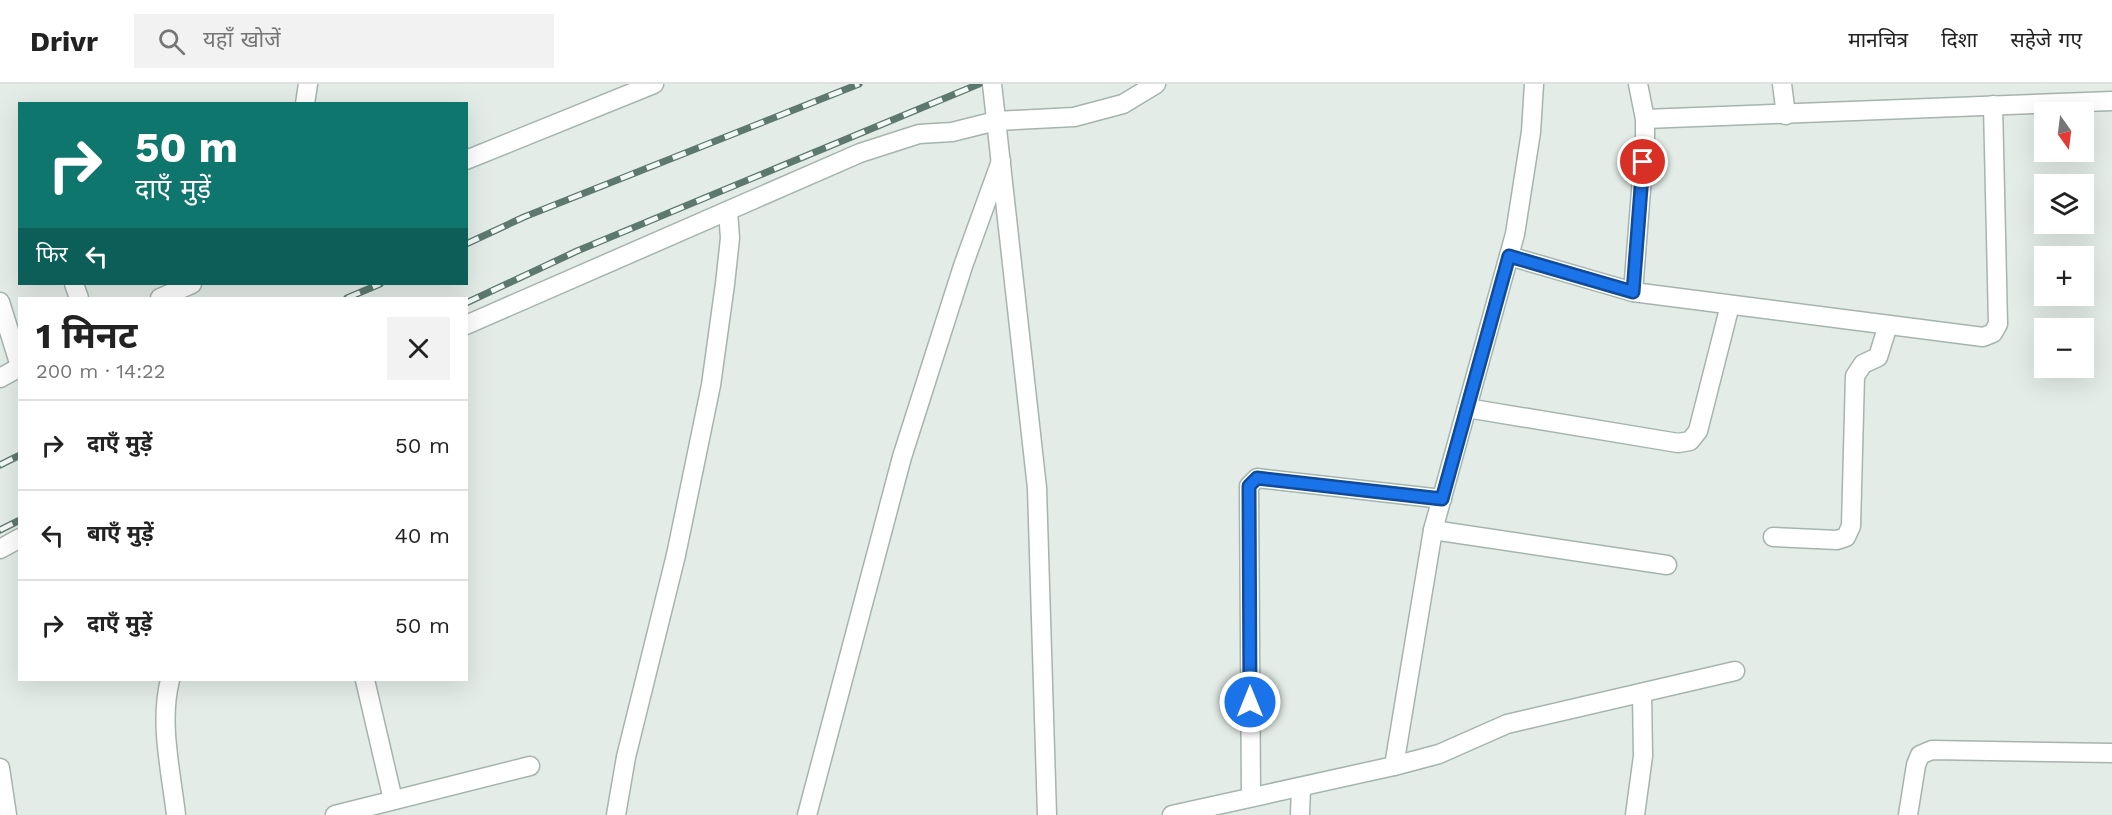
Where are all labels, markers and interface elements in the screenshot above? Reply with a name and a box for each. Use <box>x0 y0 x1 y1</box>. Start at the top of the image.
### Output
search box <box>134 14 554 68</box>
text: Drivr <box>30 25 98 58</box>
icon: search <box>155 25 188 58</box>
text: यहाँ खोजें <box>203 27 281 52</box>
text: मानचित्र <box>1848 27 1908 52</box>
text: दिशा <box>1941 27 1977 52</box>
text: सहेजे गए <box>2010 27 2082 52</box>
north arrow <box>2034 102 2094 162</box>
map controls <box>2034 102 2094 378</box>
text: 50 m <box>135 123 238 172</box>
icon: right <box>36 126 114 204</box>
pin <box>1617 136 1668 187</box>
icon: arrive <box>1626 145 1659 178</box>
text: दाएँ मुड़ें <box>135 173 211 205</box>
button: layers <box>2034 174 2094 234</box>
icon: left <box>80 240 113 273</box>
text: फिर <box>36 242 68 267</box>
button: + <box>2034 246 2094 306</box>
text: 1 मिनट <box>36 315 137 357</box>
button: close <box>387 317 450 380</box>
button: − <box>2034 318 2094 378</box>
text: 200 m · 14:22 <box>36 359 165 383</box>
icon: right <box>36 429 69 462</box>
text: दाएँ मुड़ें <box>87 431 152 456</box>
text: 50 m <box>395 433 450 458</box>
icon: left <box>36 519 69 552</box>
text: बाएँ मुड़ें <box>87 521 154 546</box>
text: 40 m <box>394 523 450 548</box>
icon: right <box>36 609 69 642</box>
text: दाएँ मुड़ें <box>87 611 152 636</box>
text: 50 m <box>395 613 450 638</box>
position arrow <box>1218 670 1282 734</box>

